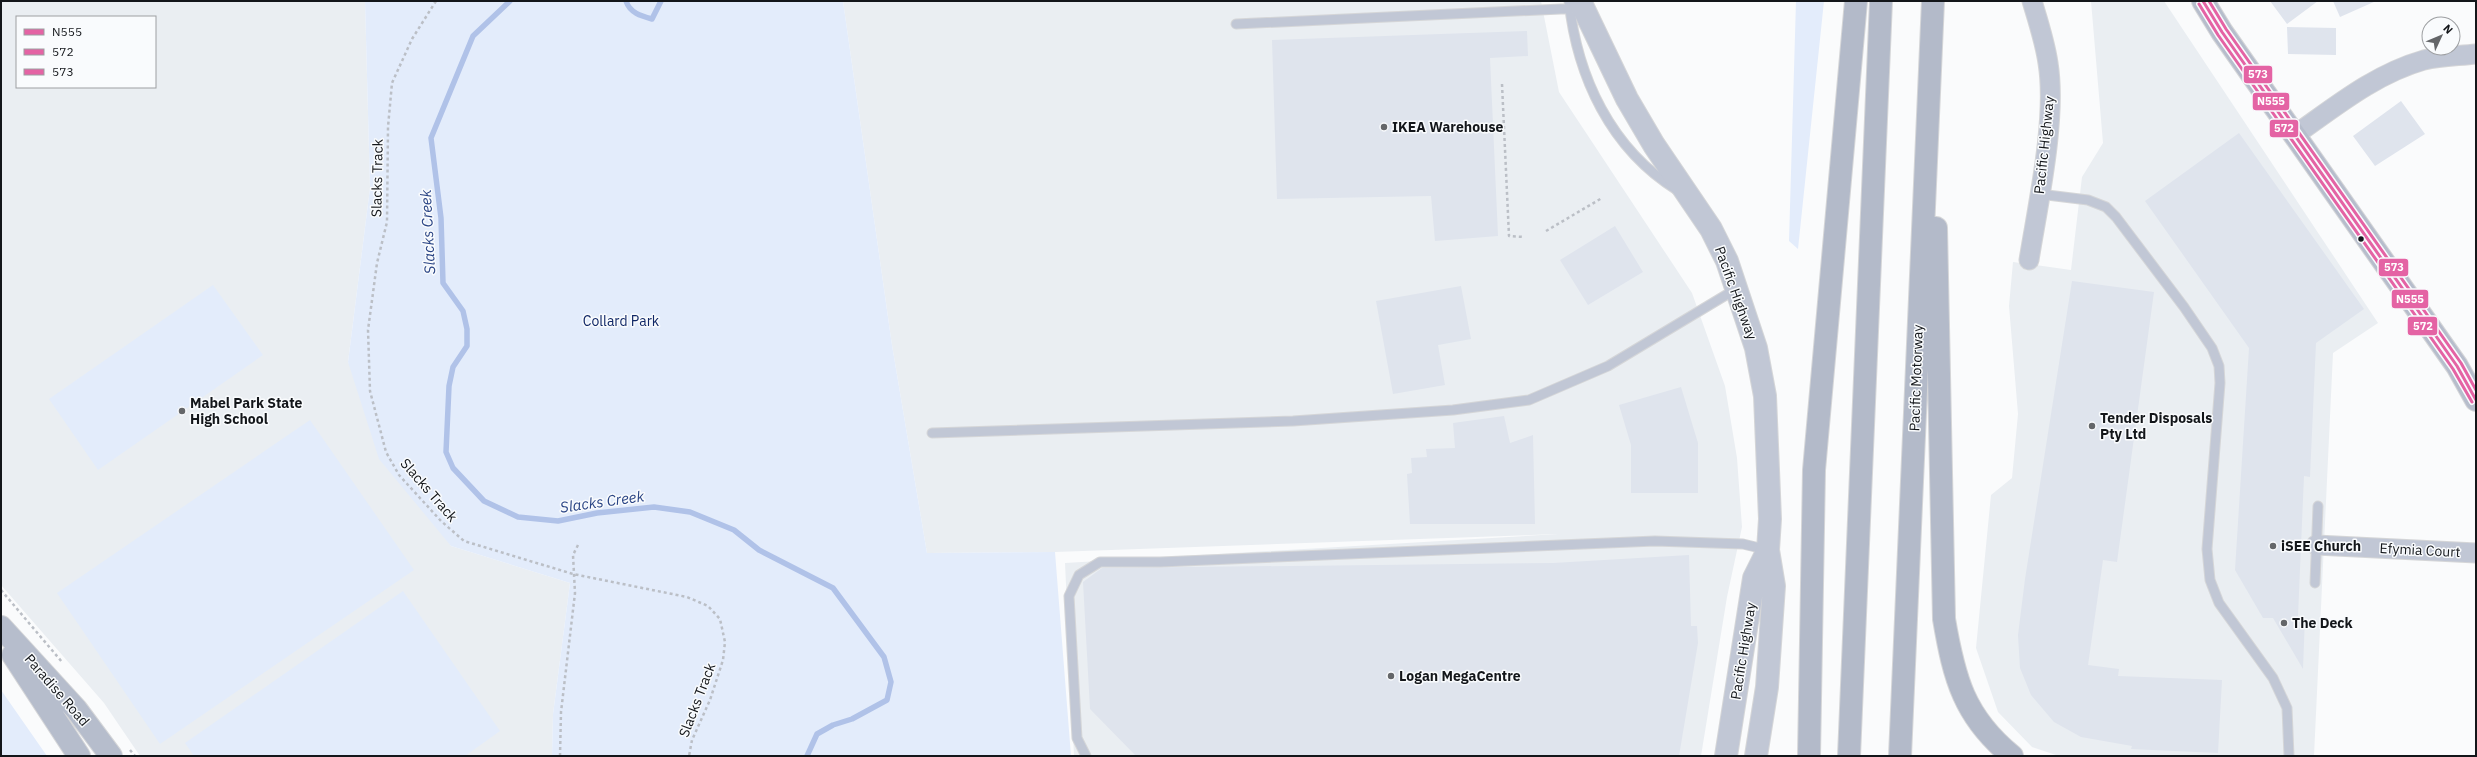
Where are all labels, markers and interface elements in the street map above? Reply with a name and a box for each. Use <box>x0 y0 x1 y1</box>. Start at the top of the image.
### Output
legend <box>16 16 156 88</box>
north arrow <box>2421 16 2461 56</box>
text: N <box>2440 21 2456 37</box>
text: N555 <box>52 24 82 39</box>
text: 572 <box>52 44 74 59</box>
text: 573 <box>52 64 74 79</box>
line badge: 573 <box>2243 65 2273 84</box>
text: 573 <box>2248 67 2268 81</box>
line badge: N555 <box>2252 92 2290 111</box>
text: N555 <box>2257 94 2285 108</box>
street label: Pacific Highway <box>2030 95 2058 195</box>
place label: IKEA Warehouse <box>1392 118 1503 136</box>
line badge: 572 <box>2269 119 2299 138</box>
text: 572 <box>2274 121 2294 135</box>
marker: IKEA Warehouse <box>1379 122 1389 132</box>
street label: Slacks Track <box>367 138 387 217</box>
water label: Slacks Creek <box>416 189 439 275</box>
unlabelled marker <box>2356 234 2366 244</box>
street label: Pacific Highway <box>1711 244 1761 342</box>
line badge: 573 <box>2378 258 2409 277</box>
text: 573 <box>2384 260 2404 274</box>
line badge: N555 <box>2391 289 2429 309</box>
text: N555 <box>2396 292 2424 306</box>
park label: Collard Park <box>583 312 660 330</box>
line badge: 572 <box>2407 316 2438 336</box>
text: 572 <box>2413 319 2433 333</box>
street label: Pacific Motorway <box>1905 324 1927 432</box>
place label: Mabel Park State High School <box>190 394 303 428</box>
marker: Mabel Park State High School <box>177 406 187 416</box>
place label: Tender Disposals Pty Ltd <box>2100 409 2212 443</box>
marker: Tender Disposals Pty Ltd <box>2087 421 2097 431</box>
street label: Slacks Track <box>397 455 462 526</box>
water label: Slacks Creek <box>559 486 645 517</box>
place label: iSEE Church <box>2281 537 2361 555</box>
street label: Efymia Court <box>2379 539 2461 561</box>
marker: iSEE Church <box>2268 541 2278 551</box>
street label: Pacific Highway <box>1726 601 1760 701</box>
place label: The Deck <box>2292 614 2354 632</box>
marker: The Deck <box>2279 618 2289 628</box>
street label: Paradise Road <box>21 650 93 730</box>
street label: Slacks Track <box>675 660 720 740</box>
place label: Logan MegaCentre <box>1399 667 1521 685</box>
marker: Logan MegaCentre <box>1386 671 1396 681</box>

